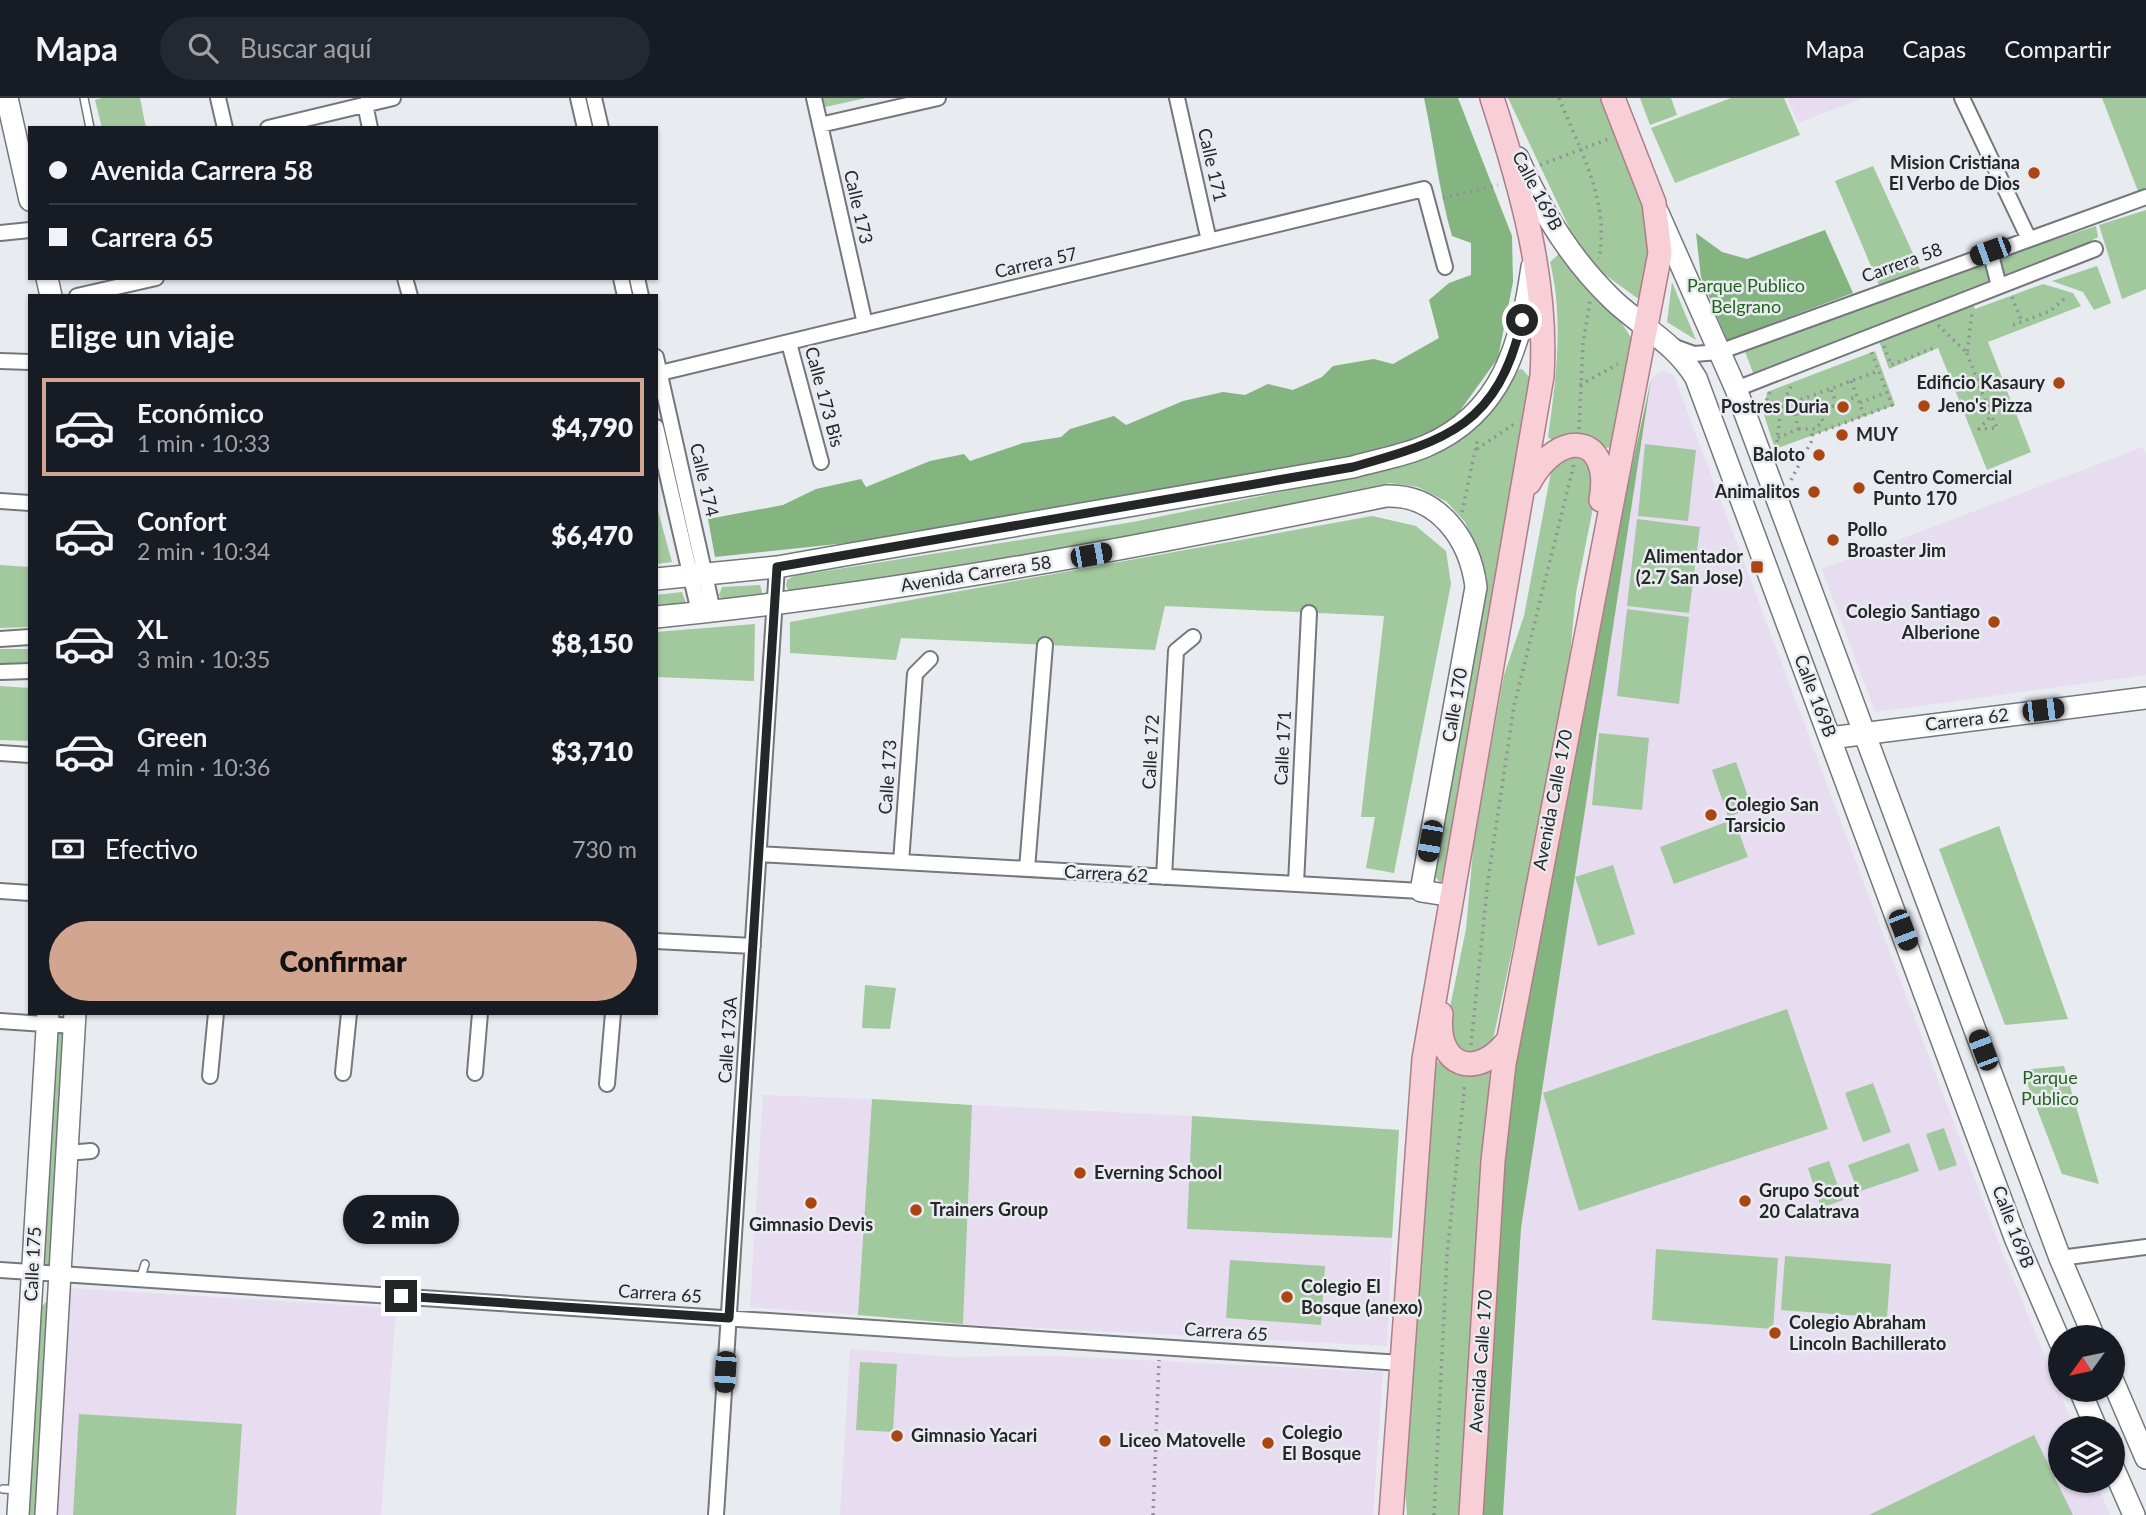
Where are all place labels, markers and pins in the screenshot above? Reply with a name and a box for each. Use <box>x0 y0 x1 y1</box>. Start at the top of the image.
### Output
place label: Mision Cristiana El Verbo de Dios <box>1889 151 2020 194</box>
marker: Mision Cristiana El Verbo de Dios <box>2026 165 2042 181</box>
place label: Edificio Kasaury <box>1917 371 2045 393</box>
marker: Edificio Kasaury <box>2051 375 2067 391</box>
place label: Jeno's Pizza <box>1938 394 2032 416</box>
place label: Postres Duria <box>1721 395 1829 417</box>
marker: Jeno's Pizza <box>1916 398 1932 414</box>
marker: Postres Duria <box>1835 399 1851 415</box>
place label: MUY <box>1856 423 1898 445</box>
marker: MUY <box>1834 427 1850 443</box>
place label: Baloto <box>1753 443 1805 465</box>
marker: Baloto <box>1811 447 1827 463</box>
place label: Centro Comercial Punto 170 <box>1873 466 2012 509</box>
place label: Animalitos <box>1714 480 1800 502</box>
marker: Centro Comercial Punto 170 <box>1851 480 1867 496</box>
marker: Animalitos <box>1806 484 1822 500</box>
place label: Pollo Broaster Jim <box>1847 518 1946 561</box>
marker: Pollo Broaster Jim <box>1825 532 1841 548</box>
place label: Alimentador (2.7 San Jose) <box>1636 545 1743 588</box>
marker: Alimentador (2.7 San Jose) <box>1749 559 1765 575</box>
place label: Colegio Santiago Alberione <box>1846 600 1980 643</box>
marker: Colegio Santiago Alberione <box>1986 614 2002 630</box>
place label: Colegio San Tarsicio <box>1725 793 1819 836</box>
marker: Colegio San Tarsicio <box>1703 807 1719 823</box>
place label: Everning School <box>1094 1161 1222 1183</box>
marker: Everning School <box>1072 1165 1088 1181</box>
place label: Grupo Scout 20 Calatrava <box>1759 1179 1860 1222</box>
marker: Grupo Scout 20 Calatrava <box>1737 1193 1753 1209</box>
marker: Gimnasio Devis <box>803 1195 819 1211</box>
place label: Trainers Group <box>930 1198 1048 1220</box>
marker: Trainers Group <box>908 1202 924 1218</box>
place label: Gimnasio Devis <box>749 1213 873 1235</box>
place label: Colegio El Bosque (anexo) <box>1301 1275 1422 1318</box>
marker: Colegio El Bosque (anexo) <box>1279 1289 1295 1305</box>
place label: Colegio Abraham Lincoln Bachillerato <box>1789 1311 1946 1354</box>
marker: Colegio Abraham Lincoln Bachillerato <box>1767 1325 1783 1341</box>
place label: Colegio El Bosque <box>1282 1421 1362 1464</box>
place label: Gimnasio Yacari <box>911 1424 1037 1446</box>
marker: Gimnasio Yacari <box>889 1428 905 1444</box>
place label: Liceo Matovelle <box>1119 1429 1246 1451</box>
marker: Liceo Matovelle <box>1097 1433 1113 1449</box>
marker: Colegio El Bosque <box>1260 1435 1276 1451</box>

